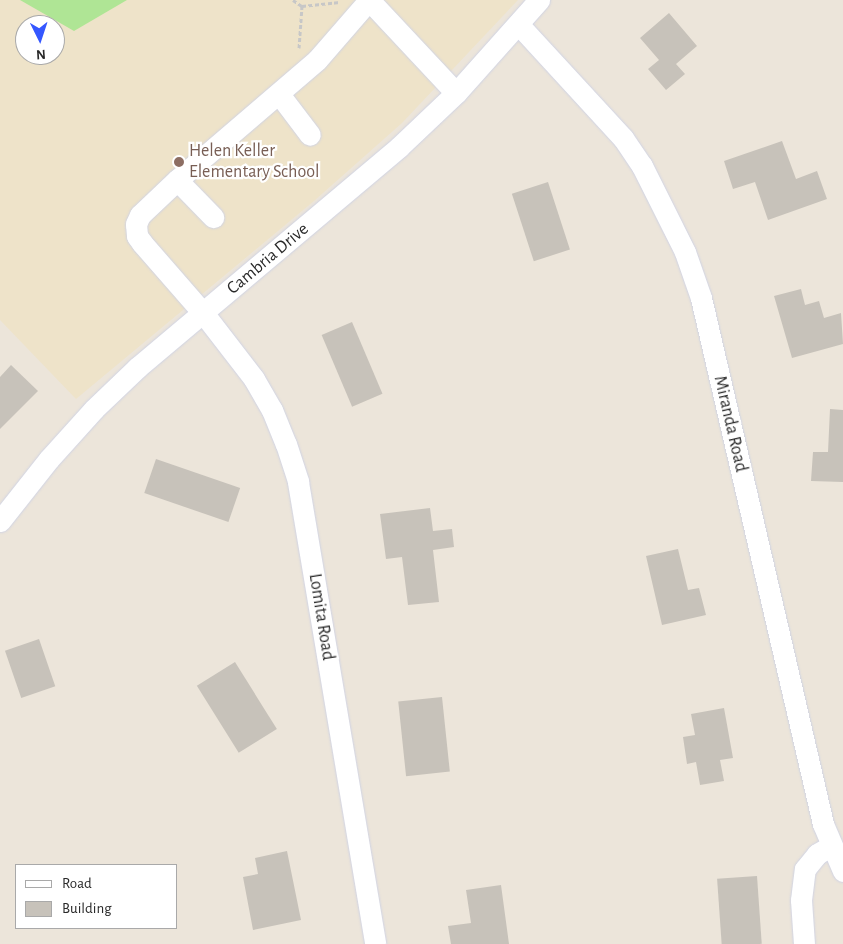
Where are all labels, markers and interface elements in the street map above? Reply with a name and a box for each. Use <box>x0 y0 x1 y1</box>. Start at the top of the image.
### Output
north arrow <box>15 15 65 65</box>
text: N <box>36 47 46 61</box>
place label: Helen Keller Elementary School <box>189 141 319 183</box>
marker: Helen Keller Elementary School <box>173 156 185 168</box>
street label: Cambria Drive <box>223 219 313 299</box>
street label: Miranda Road <box>708 374 752 474</box>
street label: Lomita Road <box>303 572 339 662</box>
legend <box>15 864 178 929</box>
text: Road <box>62 876 92 891</box>
text: Building <box>62 901 112 916</box>

